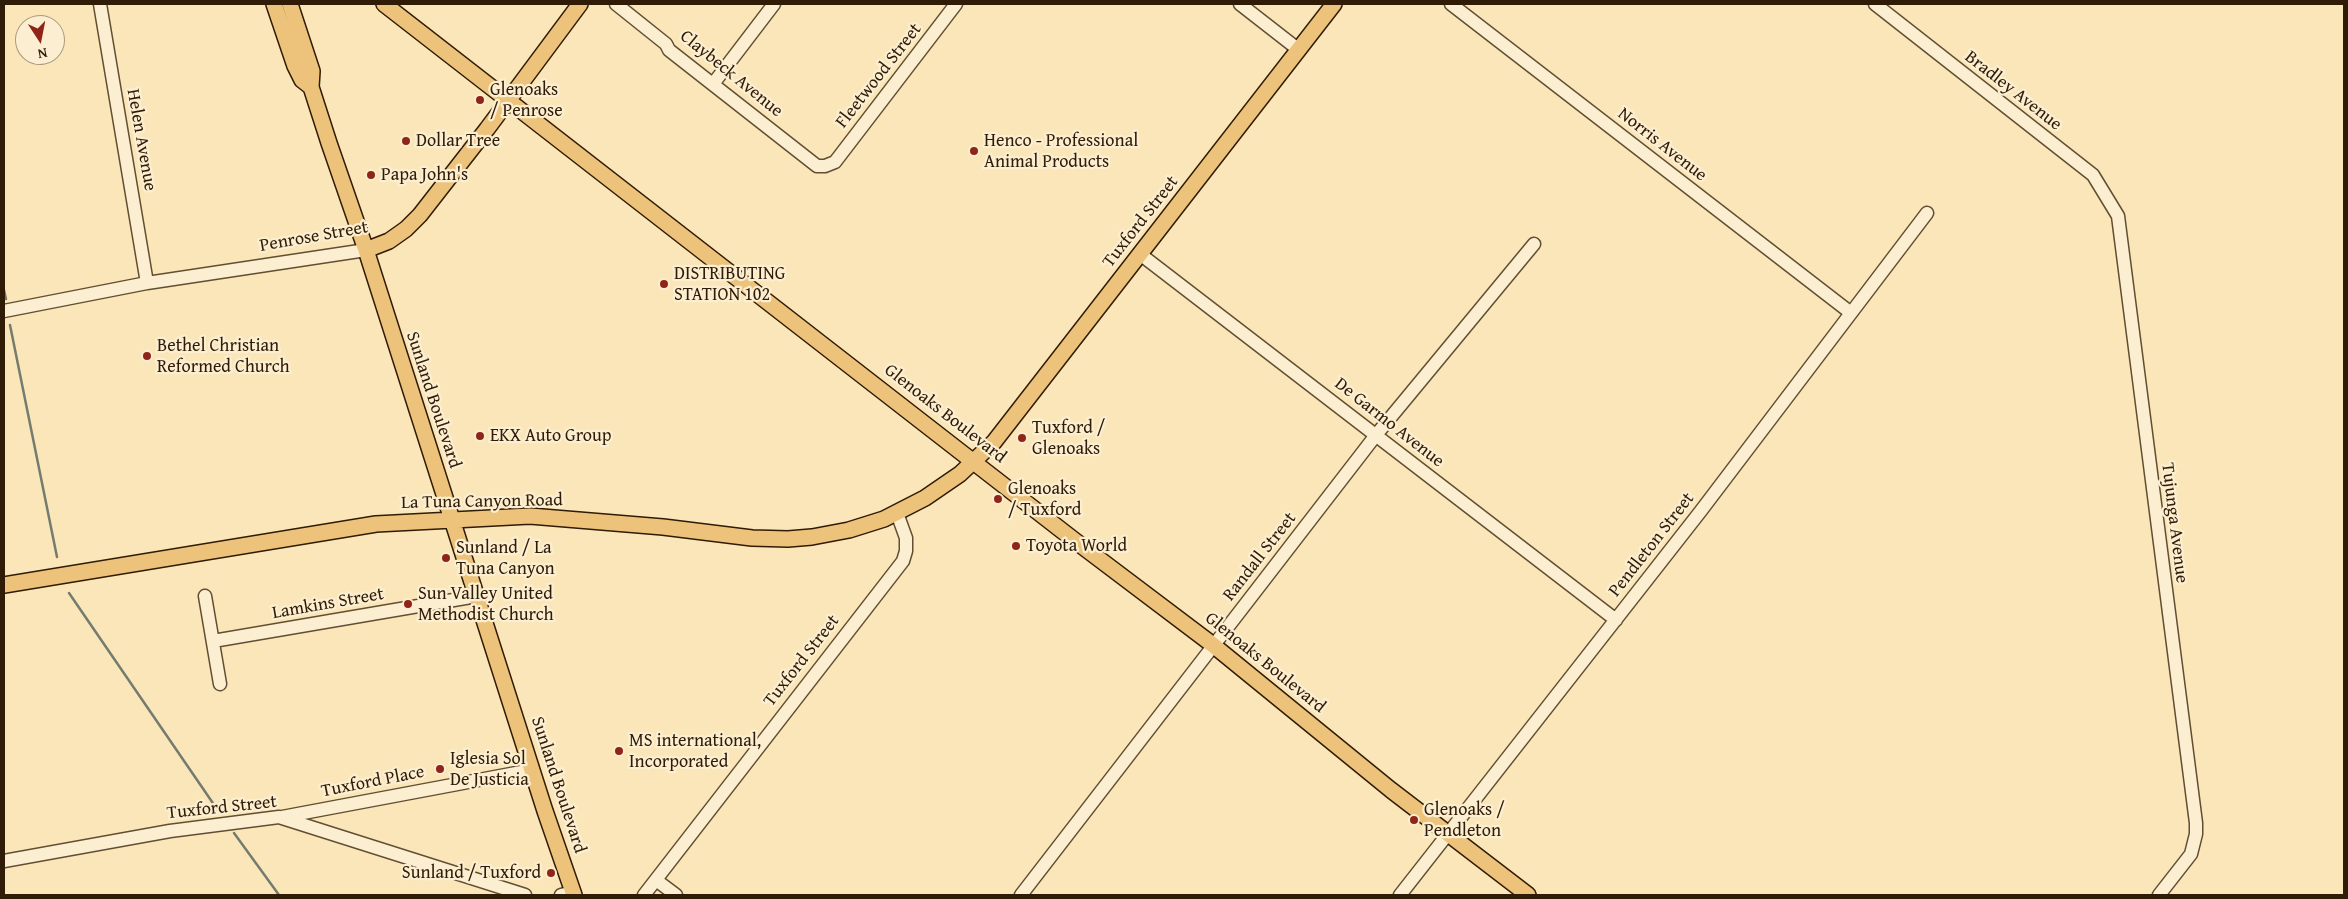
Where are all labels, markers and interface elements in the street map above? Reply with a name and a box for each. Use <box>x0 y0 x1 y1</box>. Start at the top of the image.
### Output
north arrow <box>15 15 65 65</box>
street label: Fleetwood Street <box>831 19 927 133</box>
street label: Claybeck Avenue <box>675 26 787 122</box>
text: N <box>36 43 49 64</box>
street label: Bradley Avenue <box>1960 46 2066 136</box>
place label: Glenoaks / Penrose <box>490 79 563 122</box>
street label: Helen Avenue <box>121 87 161 193</box>
marker: Glenoaks / Penrose <box>474 94 486 106</box>
street label: Norris Avenue <box>1613 103 1711 187</box>
place label: Dollar Tree <box>416 130 500 152</box>
place label: Henco - Professional Animal Products <box>984 130 1138 172</box>
marker: Dollar Tree <box>400 135 412 147</box>
marker: Henco - Professional Animal Products <box>968 145 980 157</box>
place label: Papa John's <box>381 164 468 186</box>
marker: Papa John's <box>365 169 377 181</box>
street label: Tuxford Street <box>1099 172 1183 272</box>
street label: Penrose Street <box>258 217 370 257</box>
place label: DISTRIBUTING STATION 102 <box>674 263 785 306</box>
marker: DISTRIBUTING STATION 102 <box>658 278 670 290</box>
street label: Sunland Boulevard <box>401 329 465 471</box>
place label: Bethel Christian Reformed Church <box>157 335 289 378</box>
marker: Bethel Christian Reformed Church <box>141 350 153 362</box>
street label: Glenoaks Boulevard <box>880 360 1010 468</box>
street label: De Garmo Avenue <box>1330 374 1448 472</box>
place label: Tuxford / Glenoaks <box>1032 417 1105 459</box>
place label: EKX Auto Group <box>490 425 611 447</box>
marker: EKX Auto Group <box>474 430 486 442</box>
marker: Tuxford / Glenoaks <box>1016 432 1028 444</box>
street label: Tujunga Avenue <box>2156 462 2192 584</box>
place label: Glenoaks / Tuxford <box>1008 478 1081 520</box>
street label: Pendleton Street <box>1605 489 1699 601</box>
street label: La Tuna Canyon Road <box>401 490 563 514</box>
marker: Glenoaks / Tuxford <box>992 493 1004 505</box>
street label: Randall Street <box>1219 508 1301 606</box>
place label: Toyota World <box>1026 535 1127 557</box>
place label: Sunland / La Tuna Canyon <box>456 537 555 580</box>
marker: Toyota World <box>1010 540 1022 552</box>
marker: Sunland / La Tuna Canyon <box>440 552 452 564</box>
place label: Sun Valley United Methodist Church <box>418 583 554 626</box>
street label: Lamkins Street <box>271 584 385 624</box>
marker: Sun Valley United Methodist Church <box>402 598 414 610</box>
street label: Glenoaks Boulevard <box>1200 608 1330 718</box>
street label: Tuxford Street <box>760 611 844 711</box>
street label: Sunland Boulevard <box>526 714 590 856</box>
place label: MS international, Incorporated <box>629 730 761 772</box>
marker: MS international, Incorporated <box>613 745 625 757</box>
place label: Iglesia Sol De Justicia <box>450 748 529 791</box>
street label: Tuxford Place <box>320 761 426 803</box>
marker: Iglesia Sol De Justicia <box>434 763 446 775</box>
street label: Tuxford Street <box>166 791 278 825</box>
place label: Glenoaks / Pendleton <box>1424 799 1505 842</box>
marker: Glenoaks / Pendleton <box>1408 814 1420 826</box>
place label: Sunland / Tuxford <box>402 862 541 884</box>
marker: Sunland / Tuxford <box>545 867 557 879</box>

